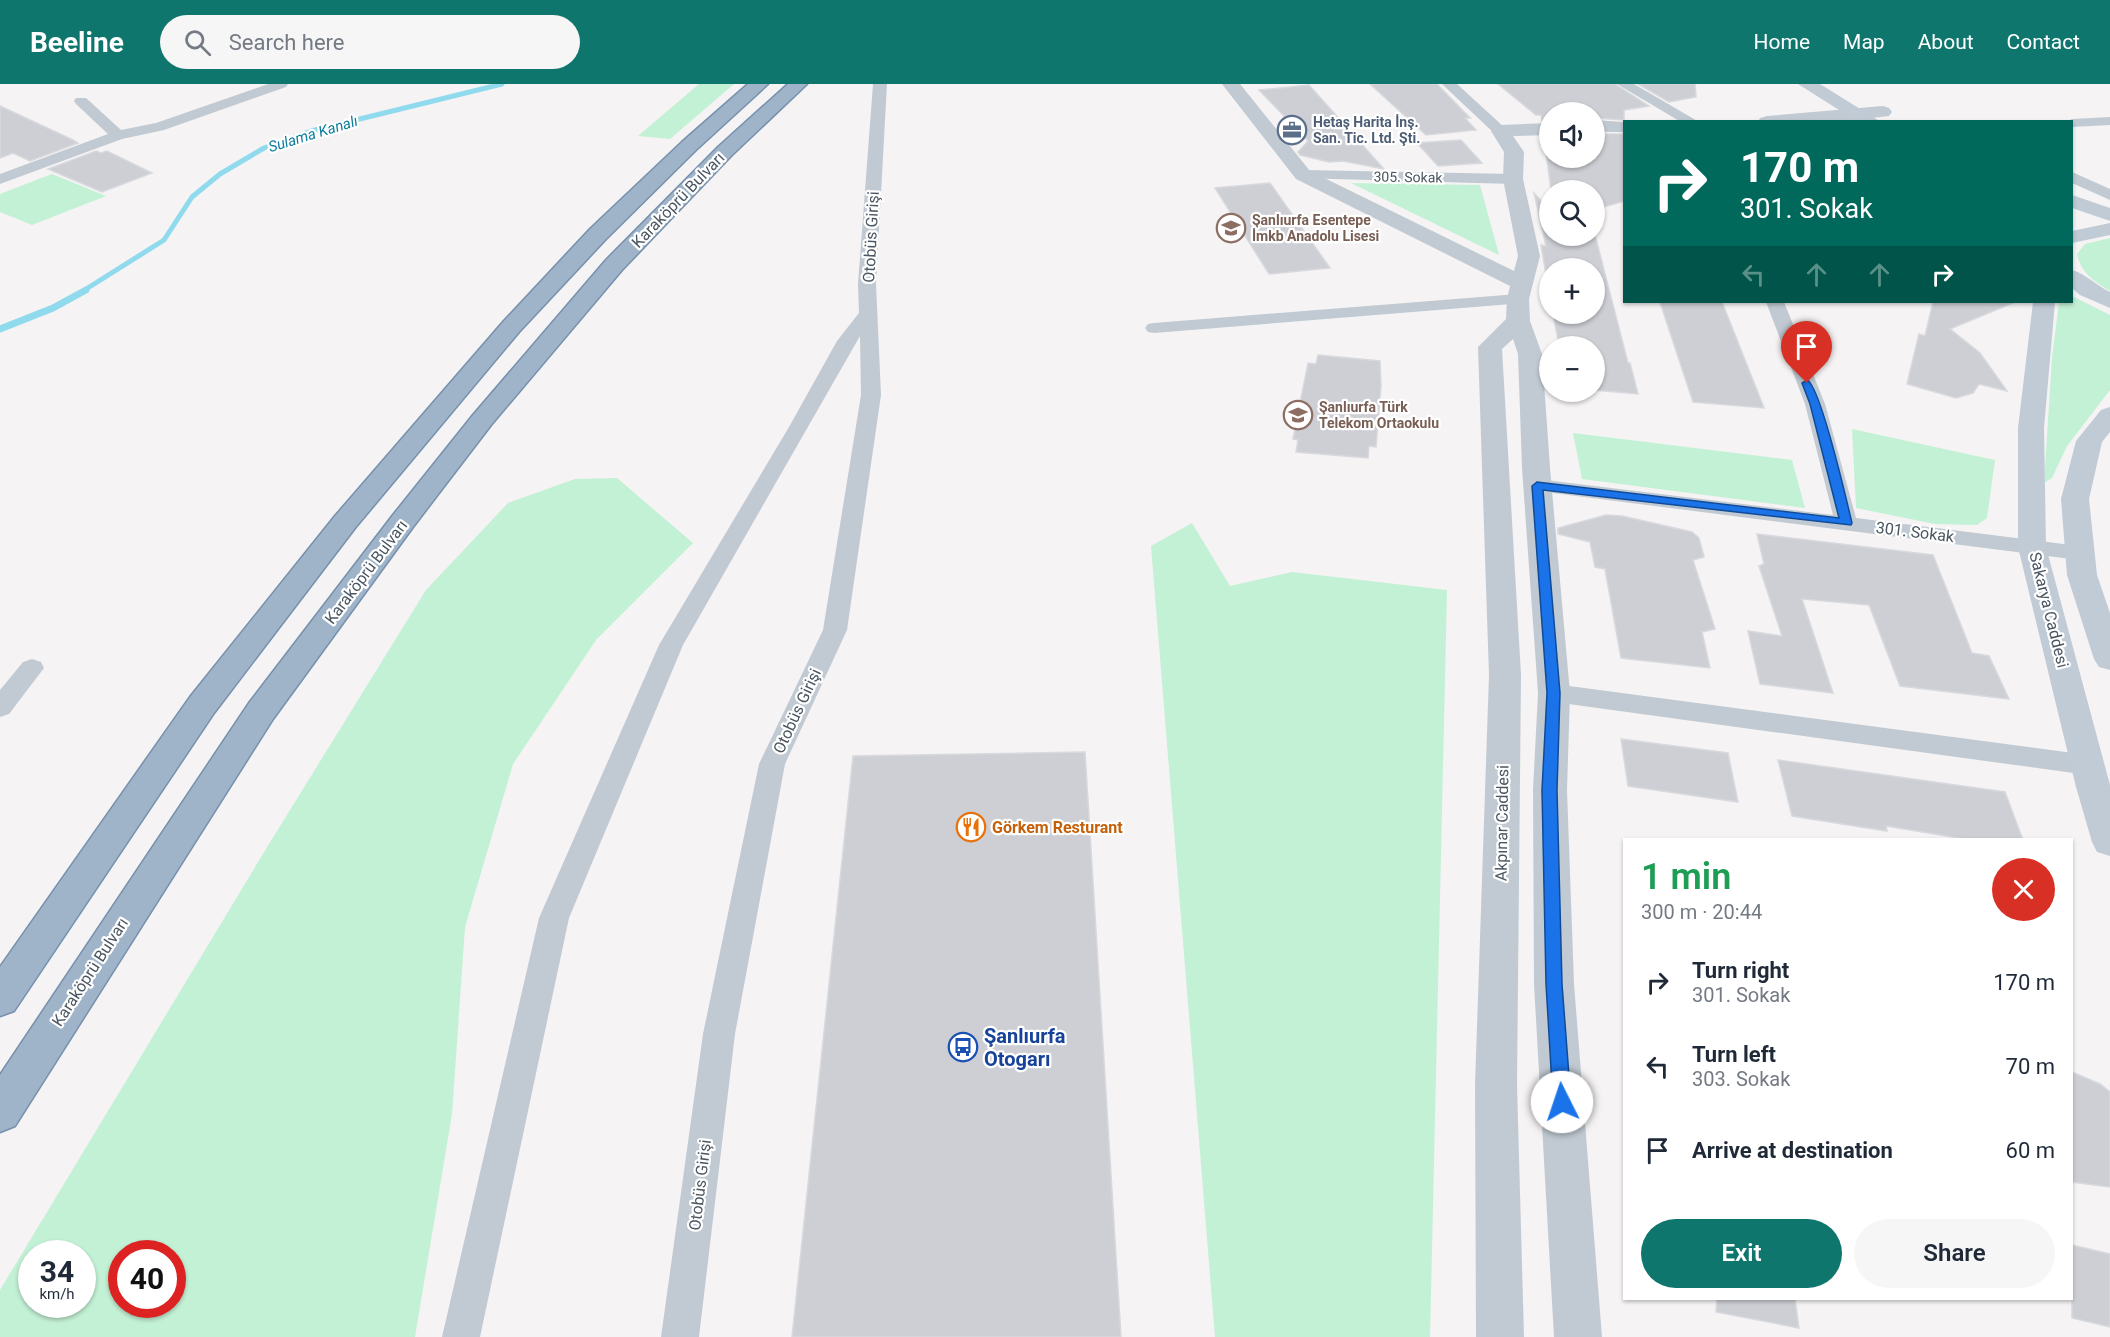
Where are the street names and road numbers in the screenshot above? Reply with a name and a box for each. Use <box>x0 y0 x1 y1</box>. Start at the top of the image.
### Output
street label: Karaköprü Bulvarı <box>628 148 728 252</box>
street label: 305. Sokak <box>1373 168 1443 186</box>
street label: Otobüs Girişi <box>859 191 883 283</box>
street label: Karaköprü Bulvarı <box>321 516 411 628</box>
street label: 301. Sokak <box>1875 518 1956 546</box>
street label: Sakarya Caddesi <box>2025 550 2073 670</box>
street label: Otobüs Girişi <box>769 666 825 756</box>
street label: Akpınar Caddesi <box>1491 765 1513 881</box>
street label: Karaköprü Bulvarı <box>48 914 132 1030</box>
street label: Otobüs Girişi <box>685 1138 715 1232</box>

